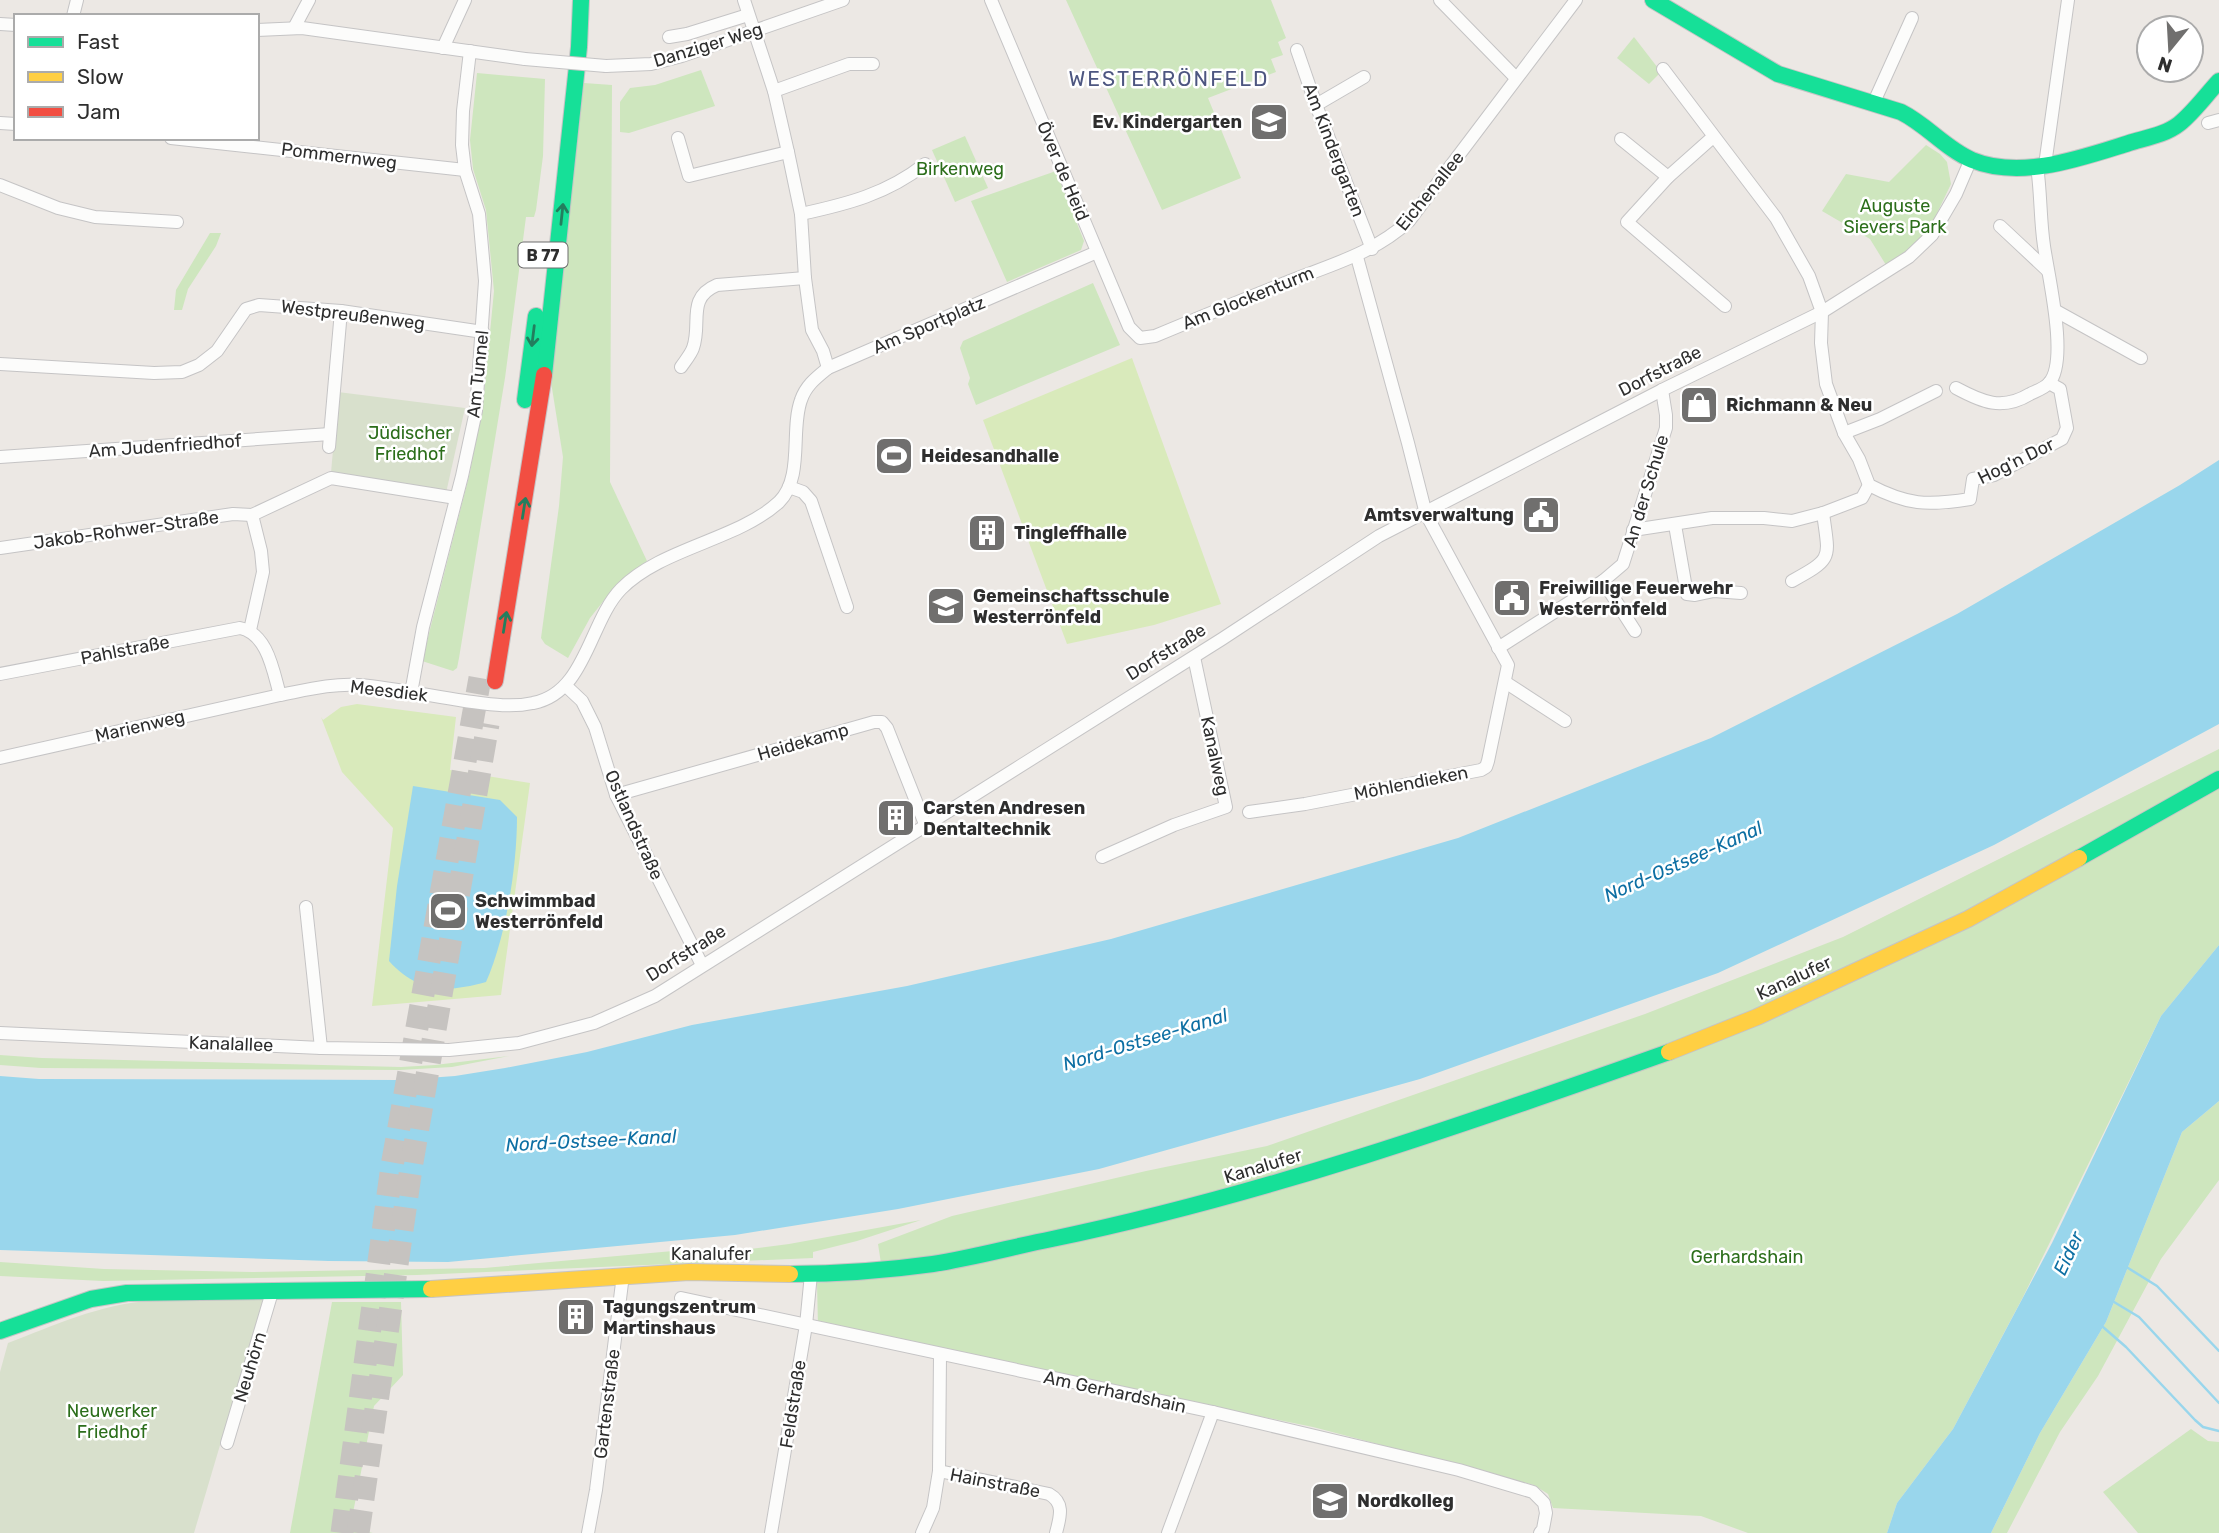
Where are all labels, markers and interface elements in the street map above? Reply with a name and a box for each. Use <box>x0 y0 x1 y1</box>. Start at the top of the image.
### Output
legend <box>14 14 259 140</box>
north arrow <box>2135 14 2205 84</box>
street label: Danziger Weg <box>651 18 765 72</box>
text: Fast <box>77 29 119 54</box>
text: N <box>2155 52 2175 78</box>
text: Slow <box>77 64 124 89</box>
district label: WESTERRÖNFELD <box>1069 66 1269 91</box>
street label: Am Kindergarten <box>1298 80 1370 220</box>
text: Jam <box>77 99 121 124</box>
school or university icon: Ev. Kindergarten <box>1248 101 1290 143</box>
place label: Ev. Kindergarten <box>1092 111 1242 133</box>
street label: Över de Heid <box>1032 118 1094 224</box>
street label: Pommernweg <box>280 138 398 174</box>
street label: Eichenallee <box>1391 147 1469 235</box>
park label: Birkenweg <box>916 158 1004 180</box>
park label: Auguste Sievers Park <box>1844 195 1947 238</box>
one-way arrow <box>556 204 569 226</box>
road number: B 77 <box>518 243 568 268</box>
street label: Am Glockenturm <box>1179 262 1317 334</box>
street label: Am Sportplatz <box>870 291 988 359</box>
street label: Westpreußenweg <box>280 295 426 335</box>
one-way arrow <box>527 324 540 347</box>
street label: Am Tunnel <box>462 329 494 419</box>
street label: Dorfstraße <box>1615 341 1705 401</box>
shop icon: Richmann & Neu <box>1678 384 1720 426</box>
place label: Richmann & Neu <box>1726 394 1872 416</box>
park label: Jüdischer Friedhof <box>368 422 452 465</box>
street label: Am Judenfriedhof <box>88 430 242 462</box>
street label: An der Schule <box>1618 432 1674 550</box>
street label: Hog'n Dor <box>1974 433 2058 489</box>
sports icon: Heidesandhalle <box>873 435 915 477</box>
place label: Heidesandhalle <box>921 445 1059 467</box>
public building icon: Amtsverwaltung <box>1520 494 1562 536</box>
one-way arrow <box>518 497 531 520</box>
place label: Amtsverwaltung <box>1364 504 1514 526</box>
street label: Jakob-Rohwer-Straße <box>32 506 220 554</box>
building icon: Tingleffhalle <box>966 512 1008 554</box>
place label: Tingleffhalle <box>1014 522 1127 544</box>
public building icon: Freiwillige Feuerwehr Westerrönfeld <box>1491 577 1533 619</box>
place label: Freiwillige Feuerwehr Westerrönfeld <box>1539 577 1733 620</box>
school or university icon: Gemeinschaftsschule Westerrönfeld <box>925 585 967 627</box>
place label: Gemeinschaftsschule Westerrönfeld <box>973 585 1170 628</box>
one-way arrow <box>499 611 512 634</box>
street label: Dorfstraße <box>1122 619 1210 685</box>
street label: Pahlstraße <box>79 631 171 669</box>
street label: Meesdiek <box>349 675 430 707</box>
street label: Marienweg <box>93 705 187 747</box>
street label: Kanalweg <box>1196 714 1234 798</box>
street label: Heidekamp <box>755 718 851 766</box>
street label: Möhlendieken <box>1352 761 1470 805</box>
street label: Ostlandstraße <box>600 767 668 883</box>
building icon: Carsten Andresen Dentaltechnik <box>875 797 917 839</box>
place label: Carsten Andresen Dentaltechnik <box>923 797 1085 840</box>
water label: Nord-Ostsee-Kanal <box>1600 816 1766 907</box>
sports icon: Schwimmbad Westerrönfeld <box>427 890 469 932</box>
place label: Schwimmbad Westerrönfeld <box>475 890 603 933</box>
street label: Dorfstraße <box>642 920 730 986</box>
street label: Kanalufer <box>1753 951 1835 1005</box>
water label: Nord-Ostsee-Kanal <box>1060 1003 1231 1075</box>
street label: Kanalallee <box>188 1032 274 1056</box>
water label: Nord-Ostsee-Kanal <box>505 1125 677 1156</box>
street label: Kanalufer <box>1221 1144 1305 1188</box>
water label: Eider <box>2048 1227 2089 1279</box>
street label: Kanalufer <box>671 1243 751 1265</box>
park label: Gerhardshain <box>1691 1246 1803 1268</box>
building icon: Tagungszentrum Martinshaus <box>555 1296 597 1338</box>
place label: Tagungszentrum Martinshaus <box>603 1296 756 1339</box>
street label: Neuhörn <box>229 1329 271 1405</box>
street label: Gartenstraße <box>589 1348 625 1460</box>
street label: Feldstraße <box>775 1358 811 1450</box>
street label: Am Gerhardshain <box>1042 1366 1188 1418</box>
park label: Neuwerker Friedhof <box>67 1400 157 1443</box>
street label: Hainstraße <box>948 1463 1042 1503</box>
school or university icon: Nordkolleg <box>1309 1480 1351 1522</box>
place label: Nordkolleg <box>1357 1490 1454 1512</box>

